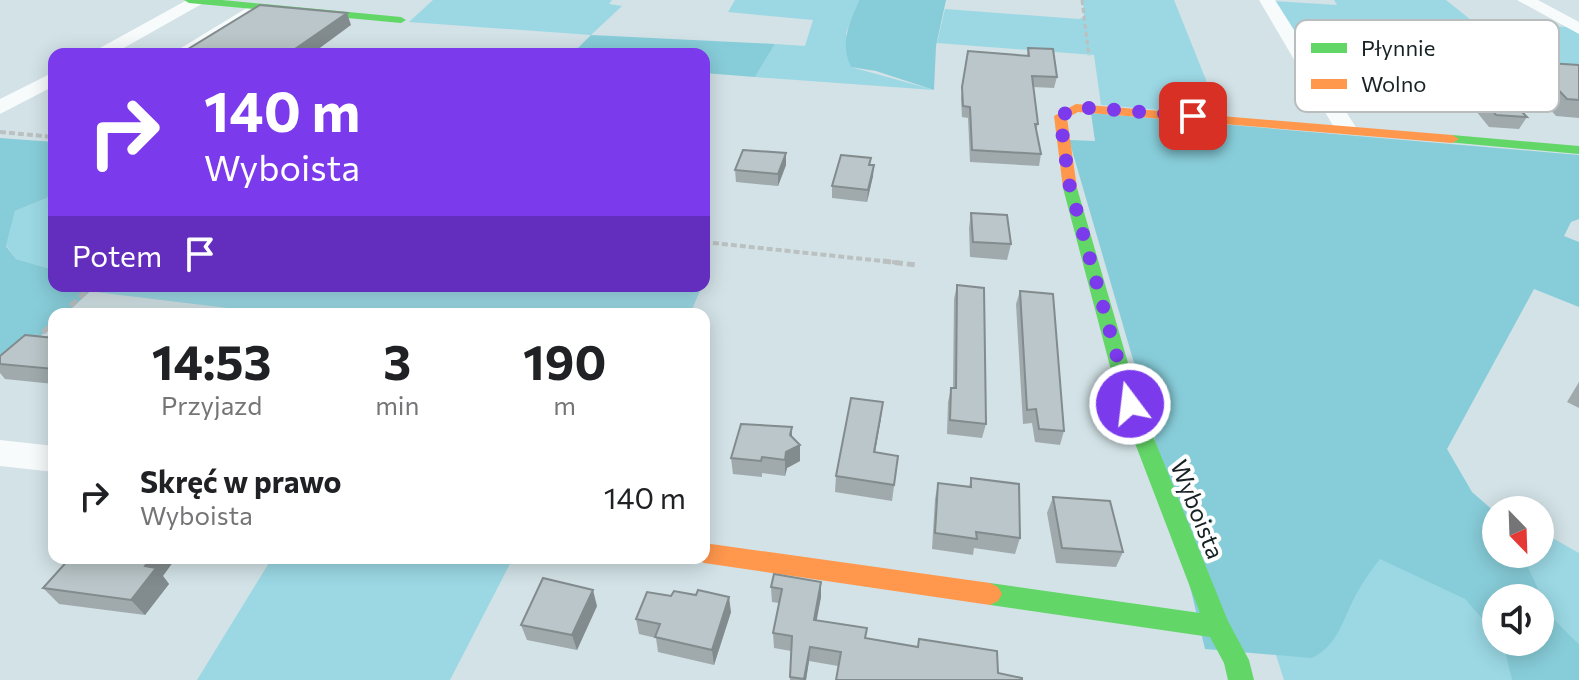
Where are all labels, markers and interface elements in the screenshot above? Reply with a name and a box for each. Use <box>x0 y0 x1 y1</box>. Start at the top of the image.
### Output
legend <box>1295 20 1559 112</box>
text: Płynnie <box>1361 34 1435 61</box>
text: Wolno <box>1361 70 1426 97</box>
text: 140 m <box>204 75 360 144</box>
icon: right <box>72 80 176 184</box>
pin <box>1159 82 1227 150</box>
icon: arrive <box>1171 94 1215 138</box>
text: Wyboista <box>204 144 360 188</box>
icon: arrive <box>178 232 222 276</box>
text: Potem <box>72 236 162 273</box>
text: 14:53 <box>152 331 271 390</box>
text: 3 <box>383 331 411 390</box>
text: 190 <box>523 331 606 390</box>
position arrow <box>1088 362 1172 446</box>
text: Przyjazd <box>161 389 262 420</box>
text: min <box>375 389 419 420</box>
text: m <box>553 389 576 420</box>
street label: Wyboista <box>1165 455 1231 563</box>
text: Skręć w prawo <box>140 462 341 499</box>
icon: right <box>72 474 116 518</box>
text: 140 m <box>604 478 686 515</box>
north arrow <box>1482 496 1554 568</box>
map controls <box>1482 496 1554 656</box>
text: Wyboista <box>140 499 253 530</box>
button: sound <box>1482 584 1554 656</box>

